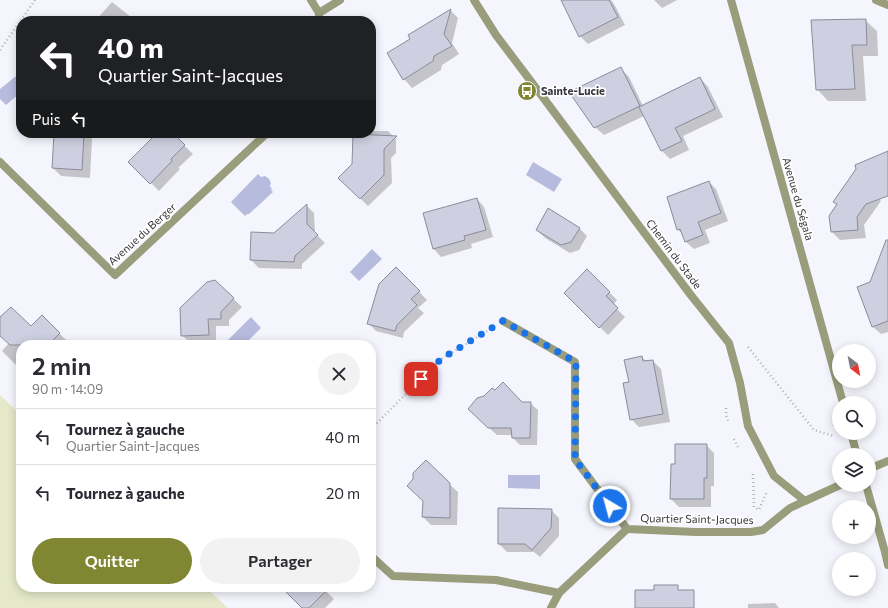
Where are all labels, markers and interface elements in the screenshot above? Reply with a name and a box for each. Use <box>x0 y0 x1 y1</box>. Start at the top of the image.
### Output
text: 40 m <box>98 30 164 64</box>
icon: left <box>32 32 84 84</box>
text: Quartier Saint-Jacques <box>98 64 283 86</box>
bus stop icon: Sainte-Lucie <box>516 80 538 102</box>
place label: Sainte-Lucie <box>541 84 605 97</box>
icon: left <box>68 108 90 130</box>
text: Puis <box>32 110 60 128</box>
street label: Avenue du Ségala <box>780 156 817 242</box>
street label: Avenue du Berger <box>105 199 179 267</box>
street label: Chemin du Stade <box>644 216 705 291</box>
north arrow <box>832 344 876 388</box>
map controls <box>832 344 876 596</box>
text: 2 min <box>32 351 91 380</box>
button: close <box>318 353 360 395</box>
pin <box>404 362 438 396</box>
icon: arrive <box>410 368 432 390</box>
text: 90 m · 14:09 <box>32 381 103 397</box>
button: search <box>832 396 876 440</box>
text: Tournez à gauche <box>66 420 185 438</box>
icon: left <box>32 426 54 448</box>
text: 40 m <box>325 428 360 446</box>
text: Quartier Saint-Jacques <box>66 438 200 454</box>
button: layers <box>832 448 876 492</box>
icon: left <box>32 482 54 504</box>
text: Tournez à gauche <box>66 484 185 502</box>
text: 20 m <box>326 484 360 502</box>
position arrow <box>589 485 631 527</box>
button: + <box>832 500 876 544</box>
street label: Quartier Saint-Jacques <box>640 511 754 527</box>
button: Quitter <box>32 538 192 584</box>
button: Partager <box>200 538 360 584</box>
button: − <box>832 552 876 596</box>

